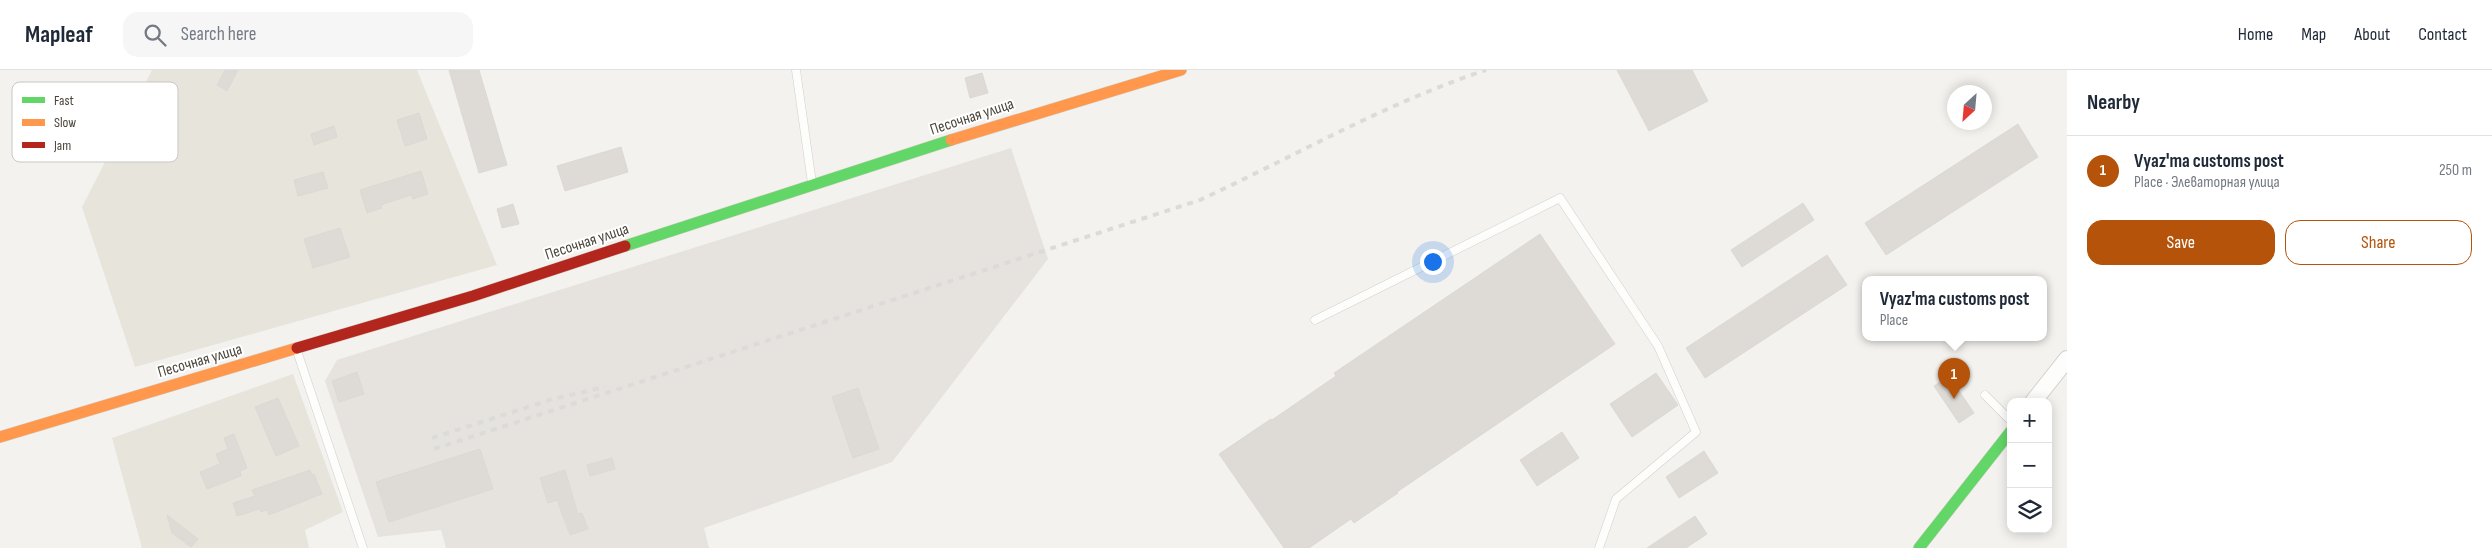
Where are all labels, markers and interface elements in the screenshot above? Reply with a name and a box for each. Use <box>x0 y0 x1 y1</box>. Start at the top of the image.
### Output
search box <box>123 12 473 57</box>
text: Mapleaf <box>25 20 93 49</box>
icon: search <box>141 21 169 49</box>
text: Search here <box>181 23 256 46</box>
text: Home <box>2238 24 2273 45</box>
text: Map <box>2301 24 2326 45</box>
text: About <box>2354 24 2390 45</box>
text: Contact <box>2418 24 2467 45</box>
legend <box>12 82 178 162</box>
north arrow <box>1947 85 1992 130</box>
text: Nearby <box>2087 90 2140 115</box>
text: Fast <box>54 92 74 109</box>
street label: Песочная улица <box>928 95 1016 139</box>
text: Slow <box>54 114 76 131</box>
text: Jam <box>53 137 71 154</box>
text: Vyaz'ma customs post <box>2134 150 2284 173</box>
text: 1 <box>2100 161 2106 180</box>
text: 250 m <box>2439 161 2472 180</box>
text: Place · Элеваторная улица <box>2134 173 2280 192</box>
street label: Песочная улица <box>543 220 631 264</box>
button: Save <box>2087 220 2275 265</box>
button: Share <box>2285 220 2472 265</box>
your location <box>1420 249 1446 275</box>
popup <box>1862 276 2047 341</box>
text: Vyaz'ma customs post <box>1880 288 2029 311</box>
text: Place <box>1880 311 1908 330</box>
street label: Песочная улица <box>156 340 244 382</box>
pin: 1 <box>1938 358 1970 399</box>
map controls <box>2007 398 2052 533</box>
button: + <box>2007 398 2052 443</box>
button: − <box>2007 443 2052 488</box>
button: layers <box>2007 488 2052 533</box>

